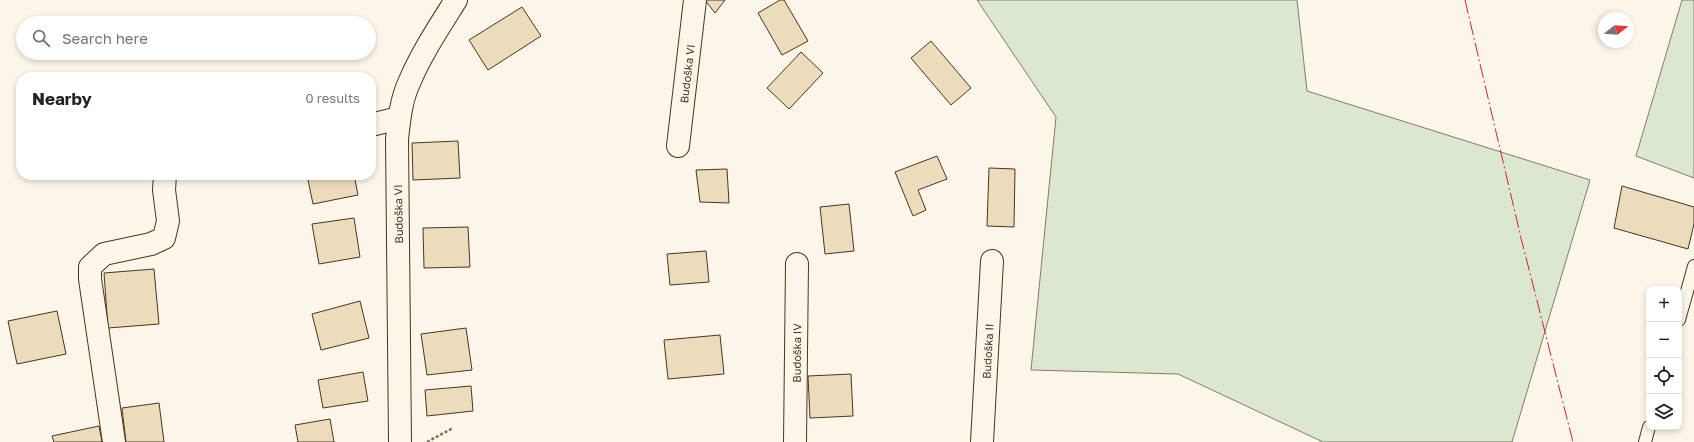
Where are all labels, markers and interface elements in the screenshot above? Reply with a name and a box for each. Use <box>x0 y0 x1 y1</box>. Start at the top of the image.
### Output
north arrow <box>1598 12 1634 48</box>
search box <box>16 16 376 60</box>
icon: search <box>30 27 52 49</box>
text: Search here <box>62 29 148 47</box>
street label: Budoška VI <box>677 43 696 104</box>
text: Nearby <box>32 88 92 109</box>
text: 0 results <box>305 90 360 106</box>
street label: Budoška VI <box>391 184 405 244</box>
map controls <box>1646 286 1682 430</box>
button: + <box>1646 286 1682 322</box>
button: − <box>1646 322 1682 358</box>
street label: Budoška IV <box>789 323 803 383</box>
street label: Budoška II <box>979 323 995 379</box>
button: locate <box>1646 358 1682 394</box>
button: layers <box>1646 394 1682 430</box>

